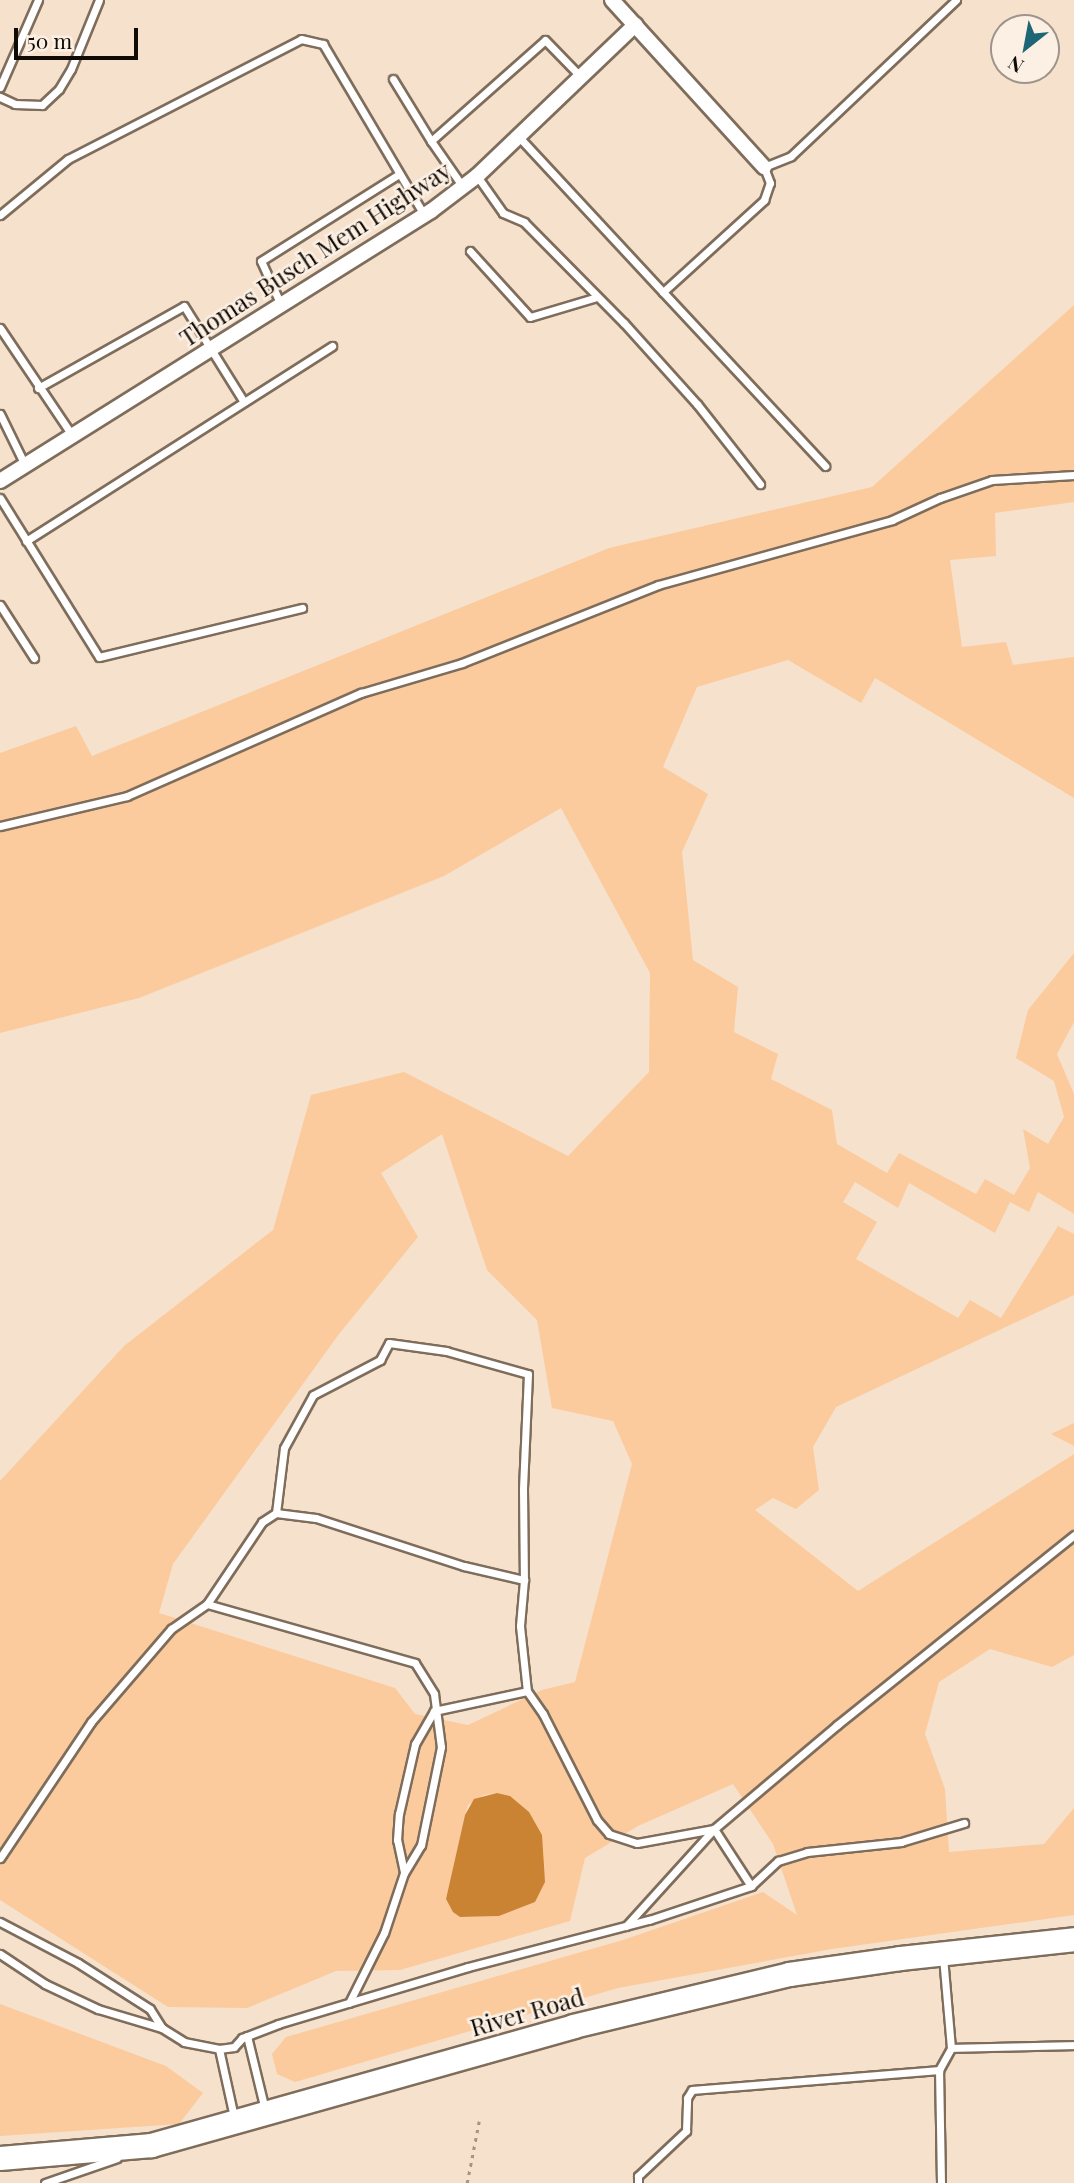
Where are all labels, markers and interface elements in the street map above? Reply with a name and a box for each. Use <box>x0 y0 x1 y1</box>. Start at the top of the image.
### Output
scale bar <box>18 14 142 58</box>
north arrow <box>990 14 1060 84</box>
text: 50 m <box>27 26 72 54</box>
text: N <box>1003 51 1028 80</box>
street label: Thomas Busch Mem Highway <box>174 156 456 352</box>
street label: River Road <box>467 1982 587 2042</box>

